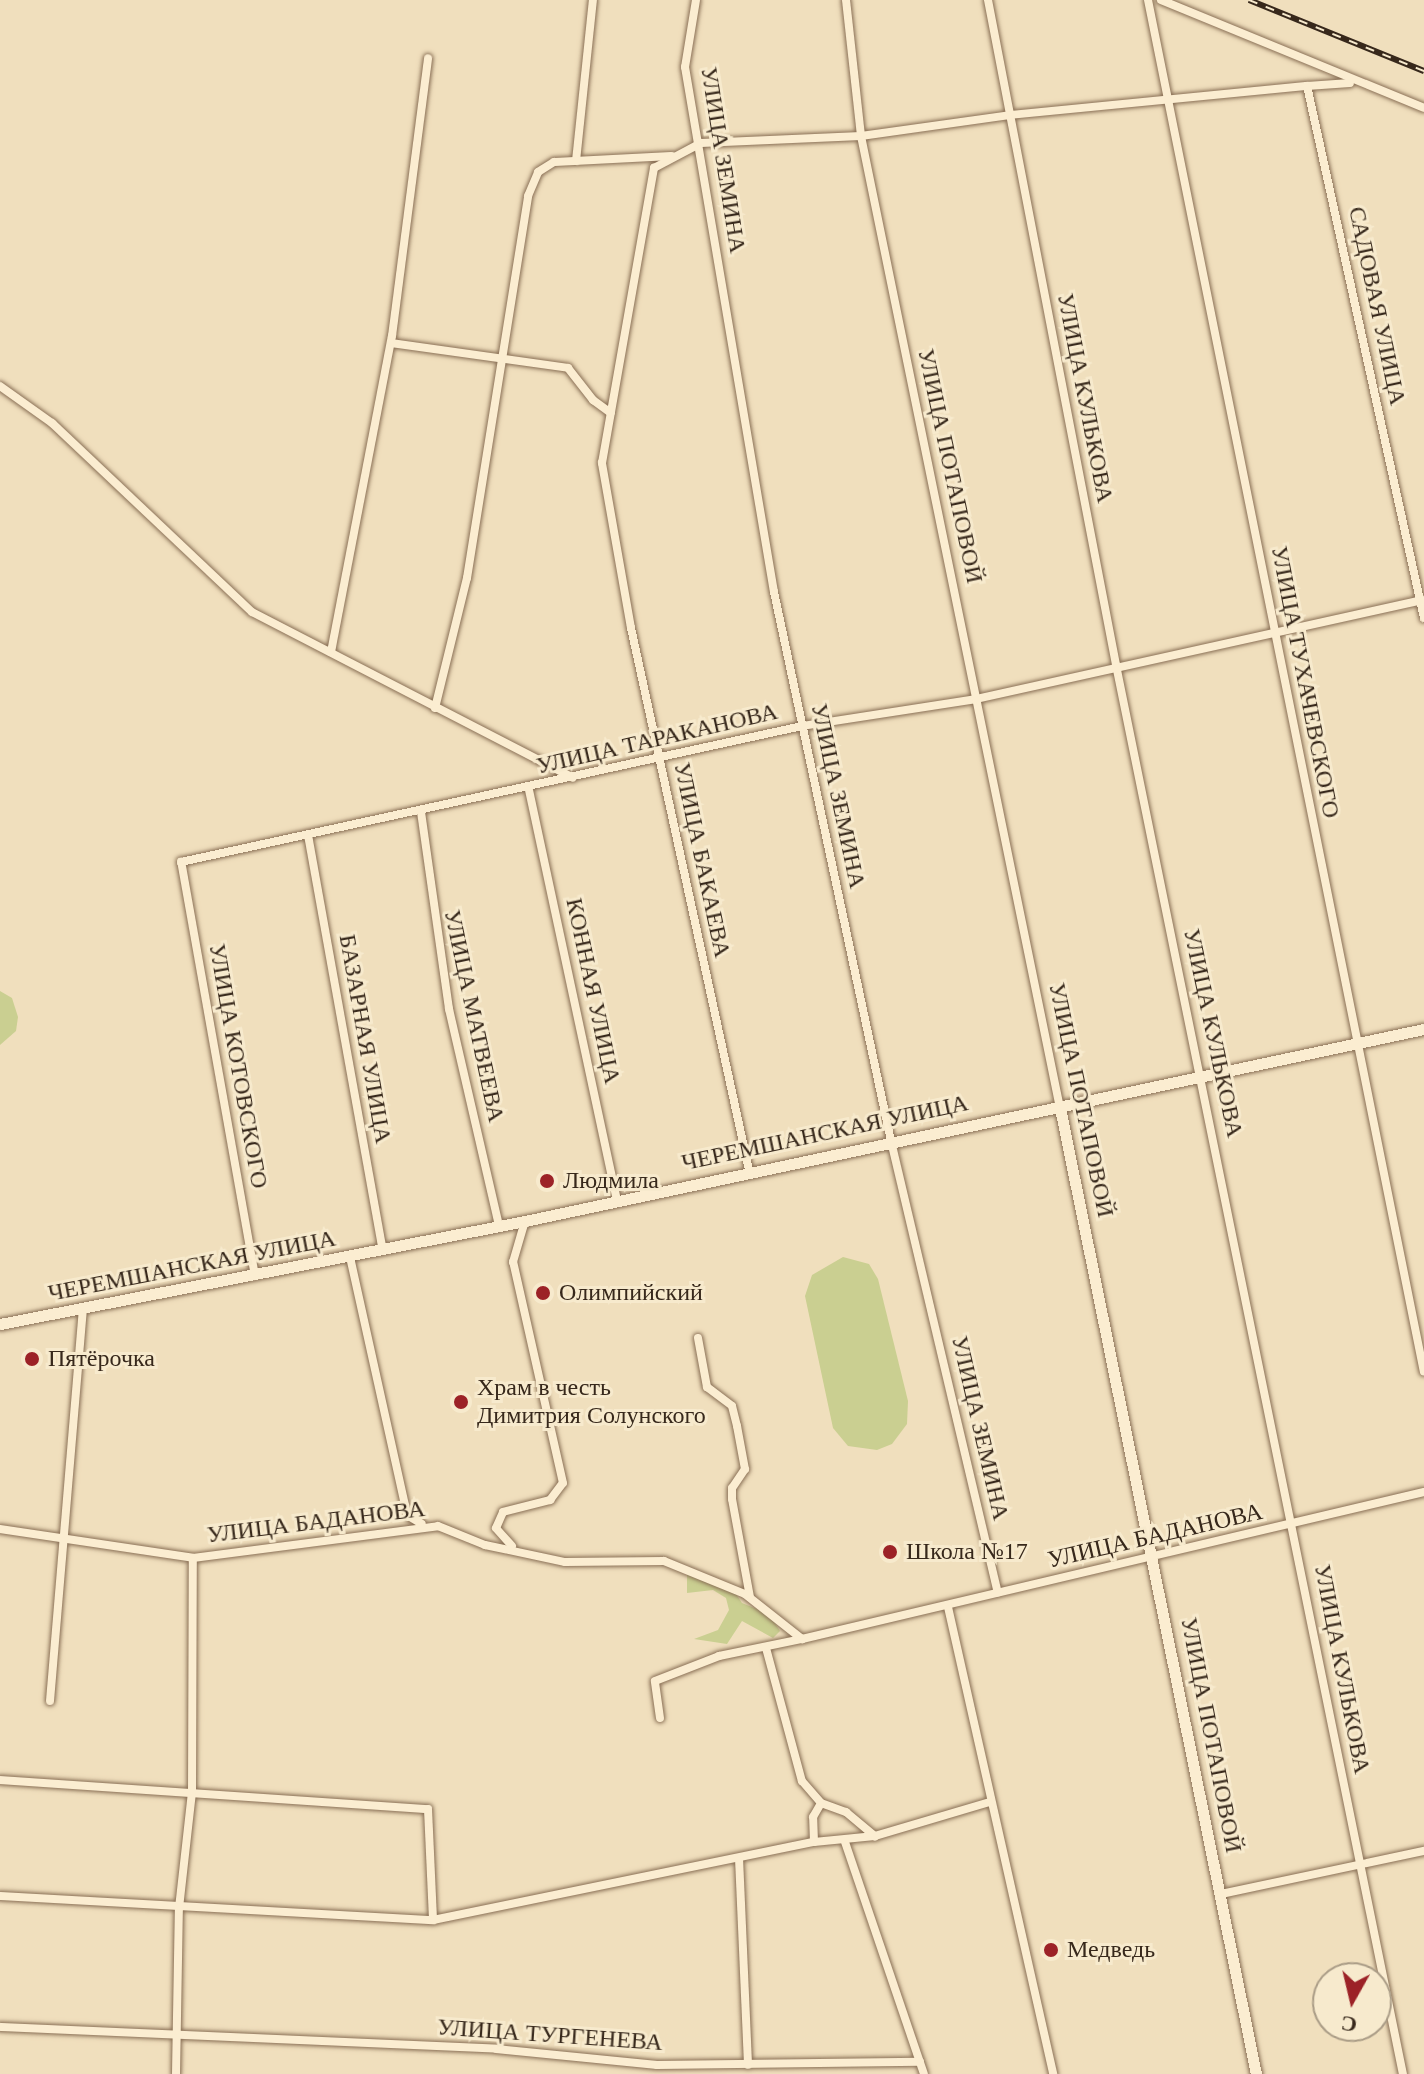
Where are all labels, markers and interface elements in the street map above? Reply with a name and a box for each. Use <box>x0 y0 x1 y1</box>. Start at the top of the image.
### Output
street label: УЛИЦА ЗЕМИНА <box>694 65 752 255</box>
street label: САДОВАЯ УЛИЦА <box>1342 204 1412 408</box>
street label: УЛИЦА КУЛЬКОВА <box>1051 291 1119 505</box>
street label: УЛИЦА ПОТАПОВОЙ <box>911 346 989 586</box>
street label: УЛИЦА ТУХАЧЕВСКОГО <box>1264 543 1346 821</box>
street label: УЛИЦА ТАРАКАНОВА <box>534 697 780 781</box>
street label: УЛИЦА ЗЕМИНА <box>804 701 872 891</box>
street label: УЛИЦА БАКАЕВА <box>667 760 737 960</box>
street label: КОННАЯ УЛИЦА <box>559 895 627 1087</box>
street label: УЛИЦА МАТВЕЕВА <box>437 907 511 1125</box>
street label: УЛИЦА КУЛЬКОВА <box>1177 926 1249 1140</box>
street label: БАЗАРНАЯ УЛИЦА <box>332 932 398 1146</box>
street label: УЛИЦА КОТОВСКОГО <box>202 941 274 1191</box>
street label: УЛИЦА ПОТАПОВОЙ <box>1042 980 1120 1220</box>
street label: ЧЕРЕМШАНСКАЯ УЛИЦА <box>679 1089 971 1177</box>
place label: Людмила <box>563 1167 659 1195</box>
marker: Людмила <box>538 1172 556 1190</box>
street label: ЧЕРЕМШАНСКАЯ УЛИЦА <box>46 1224 338 1308</box>
place label: Олимпийский <box>559 1279 703 1307</box>
marker: Олимпийский <box>534 1284 552 1302</box>
street label: УЛИЦА ЗЕМИНА <box>945 1333 1015 1523</box>
place label: Пятёрочка <box>48 1345 155 1373</box>
marker: Пятёрочка <box>23 1350 41 1368</box>
place label: Храм в честь Димитрия Солунского <box>477 1374 706 1430</box>
marker: Храм в честь Димитрия Солунского <box>452 1393 470 1411</box>
street label: УЛИЦА БАДАНОВА <box>205 1494 427 1550</box>
street label: УЛИЦА БАДАНОВА <box>1045 1497 1265 1575</box>
place label: Школа №17 <box>906 1538 1028 1566</box>
marker: Школа №17 <box>881 1543 899 1561</box>
street label: УЛИЦА КУЛЬКОВА <box>1308 1562 1376 1776</box>
street label: УЛИЦА ПОТАПОВОЙ <box>1174 1615 1248 1855</box>
place label: Медведь <box>1067 1936 1155 1964</box>
marker: Медведь <box>1042 1941 1060 1959</box>
north arrow <box>1312 1962 1392 2042</box>
text: С <box>1339 2011 1358 2038</box>
street label: УЛИЦА ТУРГЕНЕВА <box>436 2013 664 2057</box>

